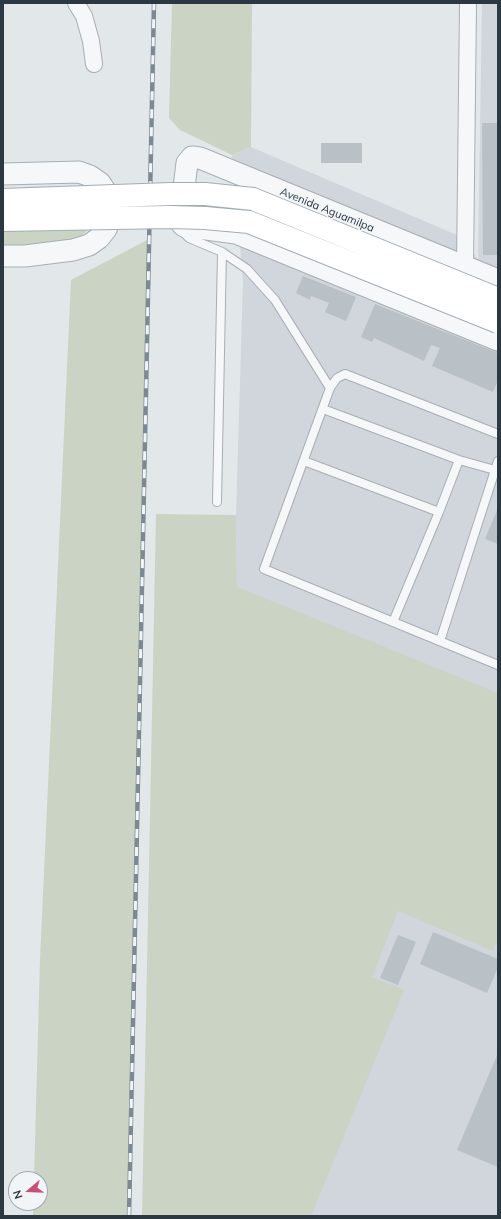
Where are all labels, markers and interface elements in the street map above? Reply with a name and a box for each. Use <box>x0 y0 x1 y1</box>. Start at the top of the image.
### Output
street label: Avenida Aguamilpa <box>278 185 376 235</box>
north arrow <box>8 1171 48 1211</box>
text: N <box>10 1188 26 1201</box>

